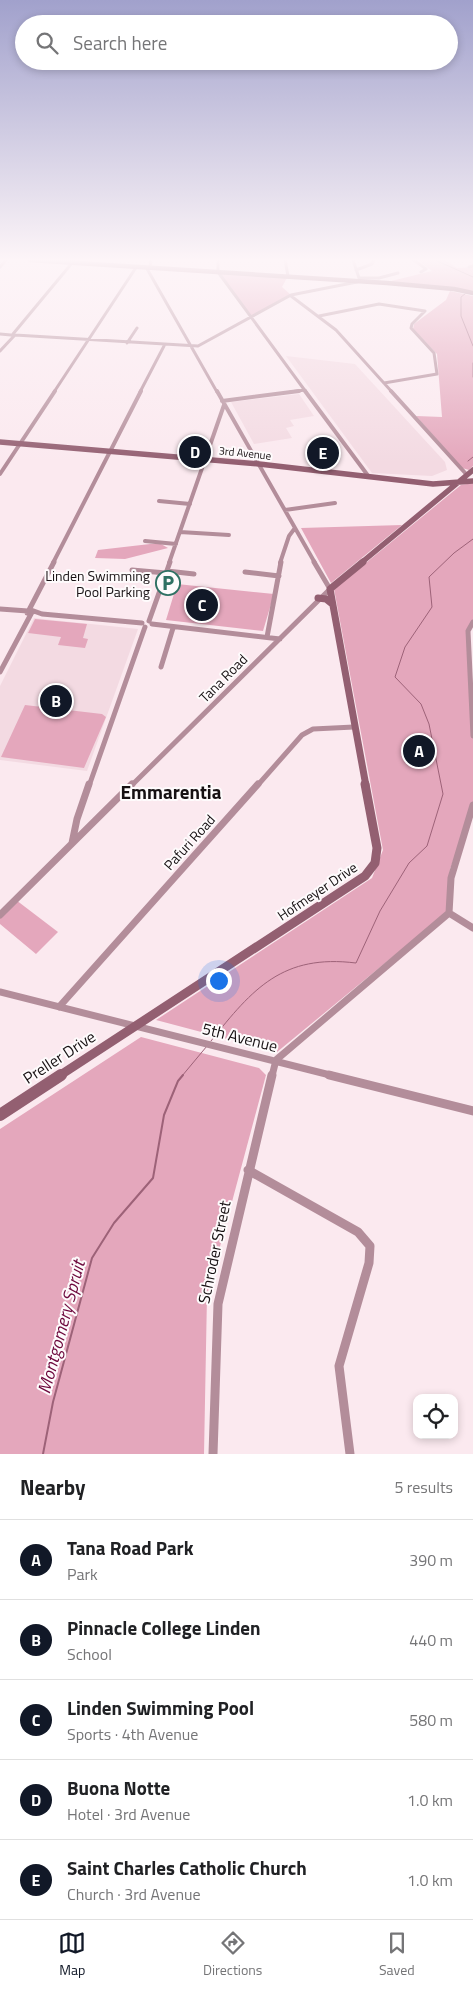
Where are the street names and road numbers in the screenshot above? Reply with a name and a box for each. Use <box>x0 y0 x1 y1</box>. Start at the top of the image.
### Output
street label: 3rd Avenue <box>218 442 272 464</box>
street label: Tana Road <box>194 649 252 707</box>
street label: Pafuri Road <box>158 809 220 875</box>
street label: Hofmeyer Drive <box>273 856 361 926</box>
street label: 5th Avenue <box>200 1016 280 1058</box>
street label: Preller Drive <box>18 1024 100 1090</box>
street label: Schroder Street <box>191 1198 237 1306</box>

